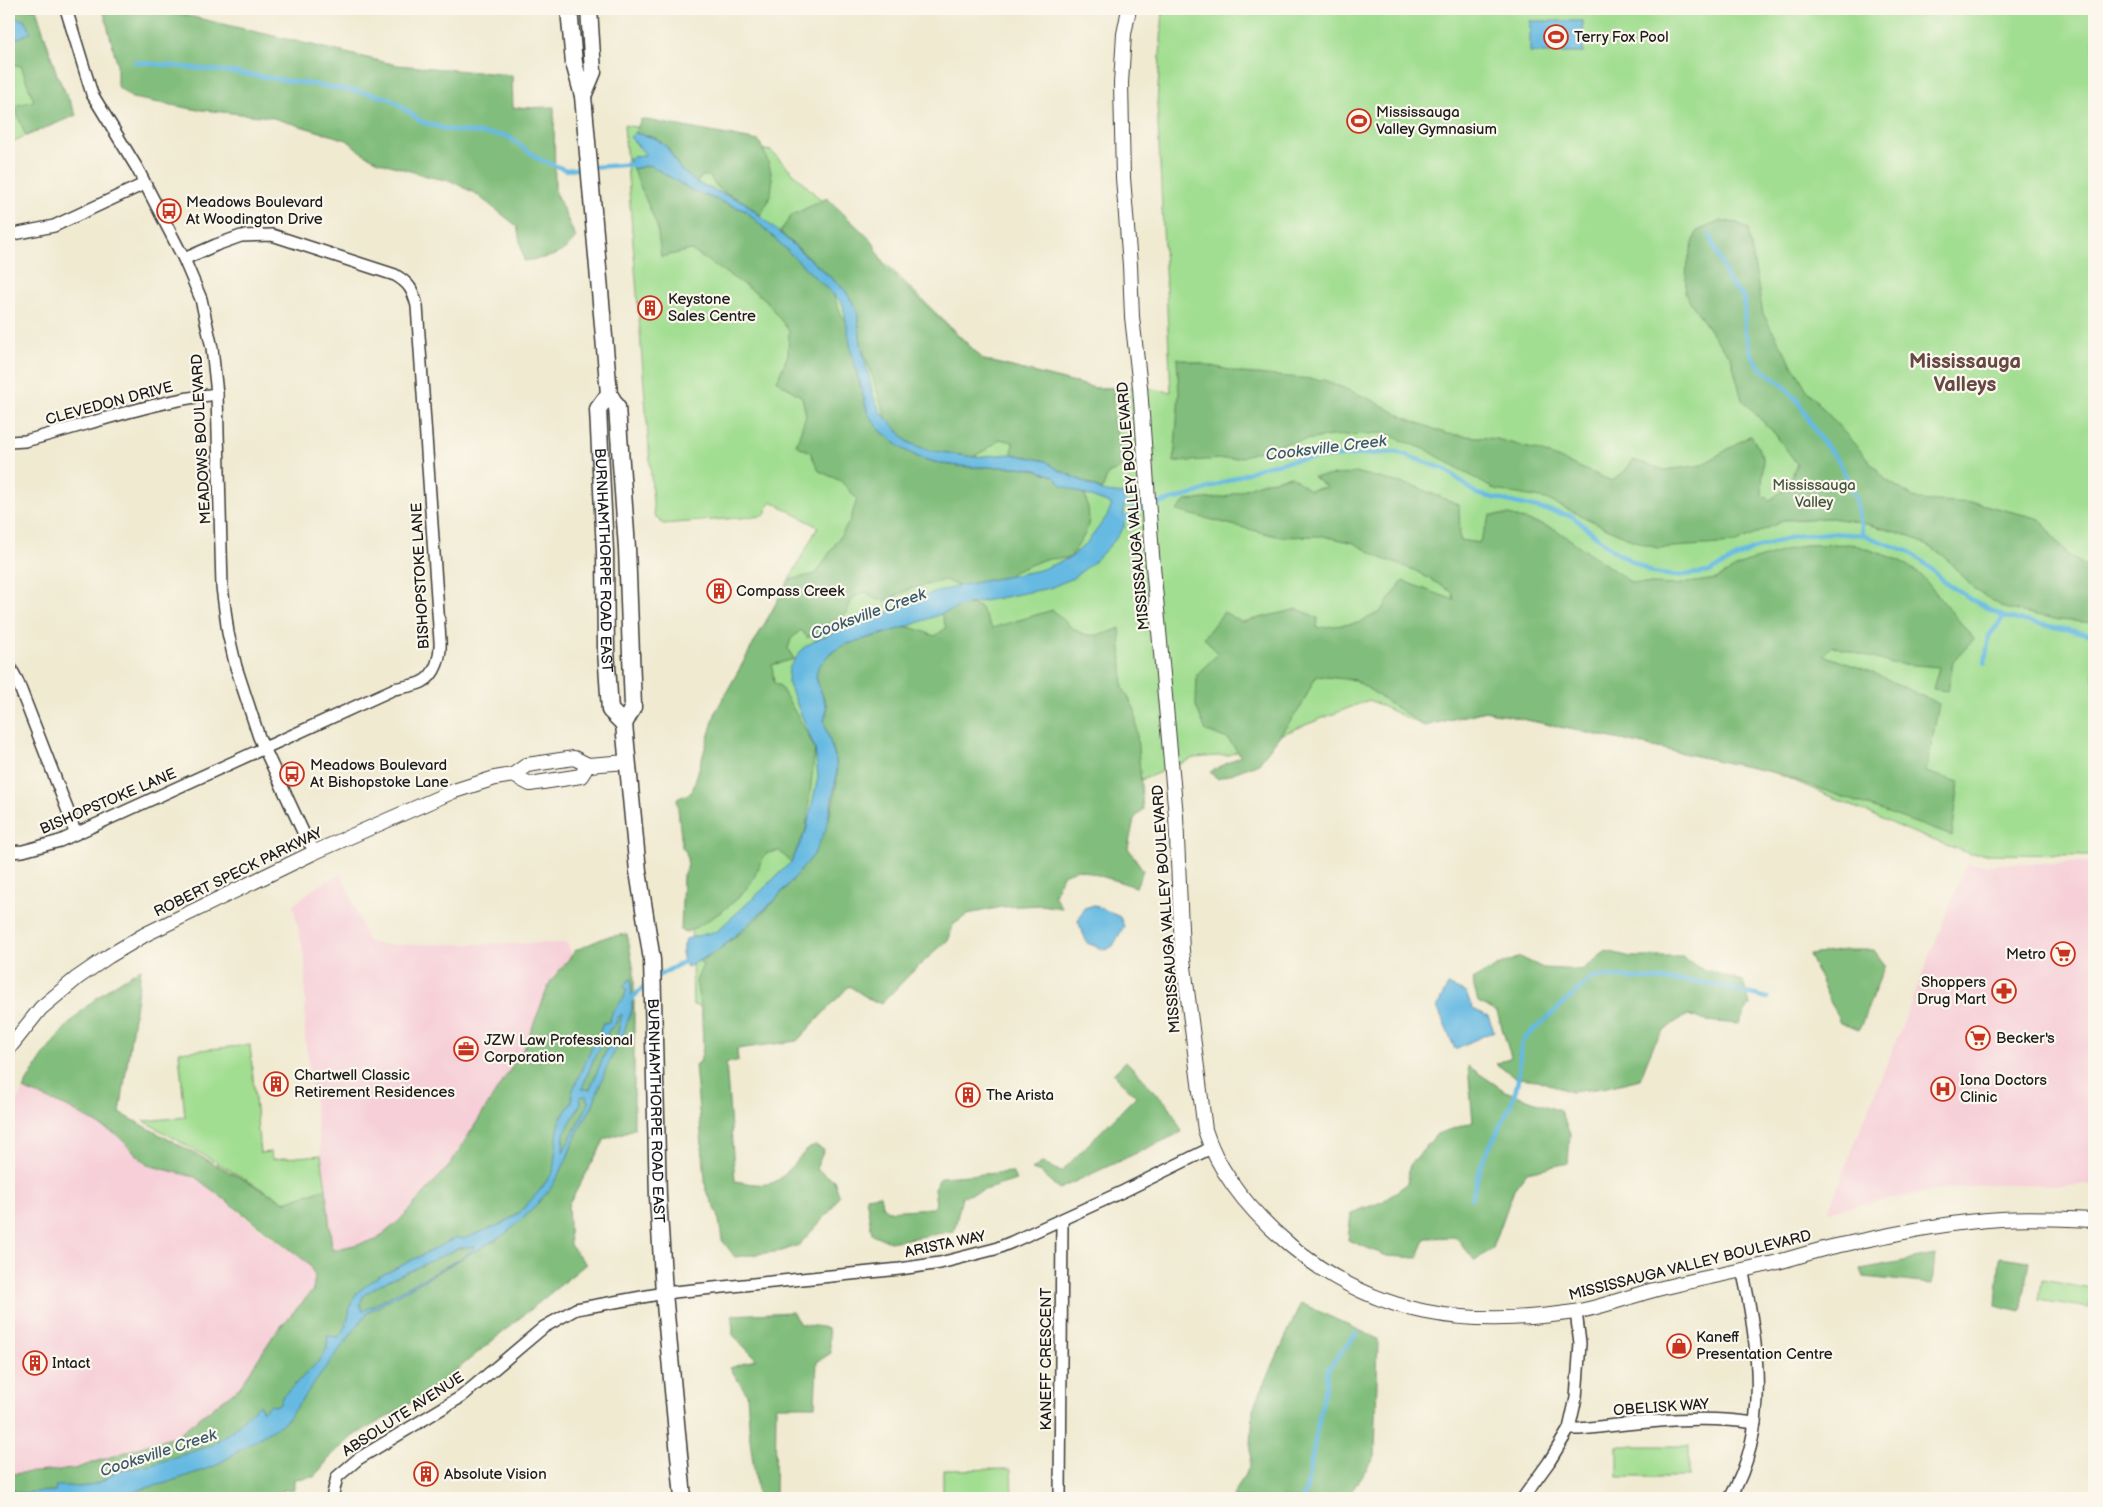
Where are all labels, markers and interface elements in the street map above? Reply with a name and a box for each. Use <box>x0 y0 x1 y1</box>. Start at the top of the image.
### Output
sports icon: Terry Fox Pool <box>1543 24 1569 50</box>
place label: Terry Fox Pool <box>1574 28 1669 47</box>
place label: Mississauga Valley Gymnasium <box>1376 103 1497 139</box>
sports icon: Mississauga Valley Gymnasium <box>1346 108 1372 134</box>
place label: Meadows Boulevard At Woodington Drive <box>186 193 323 229</box>
bus stop icon: Meadows Boulevard At Woodington Drive <box>156 198 182 224</box>
place label: Keystone Sales Centre <box>668 290 756 326</box>
building icon: Keystone Sales Centre <box>637 295 663 321</box>
district label: Mississauga Valleys <box>1909 350 2021 397</box>
street label: MEADOWS BOULEVARD <box>188 353 215 525</box>
street label: CLEVEDON DRIVE <box>43 377 175 430</box>
street label: MISSISSAUGA VALLEY BOULEVARD <box>1113 381 1154 631</box>
water label: Cooksville Creek <box>1265 432 1389 465</box>
street label: BURNHAMTHORPE ROAD EAST <box>590 448 616 673</box>
park label: Mississauga Valley <box>1772 476 1856 512</box>
street label: BISHOPSTOKE LANE <box>407 502 434 650</box>
building icon: Compass Creek <box>706 578 732 604</box>
place label: Compass Creek <box>736 582 845 601</box>
water label: Cooksville Creek <box>808 584 930 644</box>
place label: Meadows Boulevard At Bishopstoke Lane <box>310 756 449 792</box>
bus stop icon: Meadows Boulevard At Bishopstoke Lane <box>279 761 305 787</box>
street label: BISHOPSTOKE LANE <box>37 764 180 839</box>
street label: MISSISSAUGA VALLEY BOULEVARD <box>1148 784 1185 1034</box>
street label: ROBERT SPECK PARKWAY <box>151 823 326 922</box>
supermarket icon: Metro <box>2050 941 2076 967</box>
place label: Metro <box>2006 945 2046 964</box>
place label: Shoppers Drug Mart <box>1917 973 1987 1009</box>
pharmacy icon: Shoppers Drug Mart <box>1991 978 2017 1004</box>
street label: BURNHAMTHORPE ROAD EAST <box>643 998 669 1223</box>
supermarket icon: Becker's <box>1965 1025 1991 1051</box>
place label: Becker's <box>1996 1029 2055 1048</box>
place label: JZW Law Professional Corporation <box>484 1031 633 1067</box>
office icon: JZW Law Professional Corporation <box>453 1036 479 1062</box>
place label: Chartwell Classic Retirement Residences <box>294 1066 455 1102</box>
building icon: Chartwell Classic Retirement Residences <box>263 1071 289 1097</box>
place label: Iona Doctors Clinic <box>1960 1071 2047 1107</box>
hospital icon: Iona Doctors Clinic <box>1930 1076 1956 1102</box>
building icon: The Arista <box>955 1082 981 1108</box>
place label: The Arista <box>986 1086 1054 1105</box>
street label: MISSISSAUGA VALLEY BOULEVARD <box>1567 1226 1813 1305</box>
street label: ARISTA WAY <box>903 1227 988 1262</box>
street label: KANEFF CRESCENT <box>1037 1287 1056 1431</box>
place label: Kaneff Presentation Centre <box>1696 1328 1833 1364</box>
shop icon: Kaneff Presentation Centre <box>1666 1333 1692 1359</box>
building icon: Intact <box>22 1350 48 1376</box>
place label: Intact <box>52 1354 91 1373</box>
street label: ABSOLUTE AVENUE <box>339 1368 468 1461</box>
street label: OBELISK WAY <box>1612 1395 1710 1420</box>
water label: Cooksville Creek <box>98 1425 220 1481</box>
building icon: Absolute Vision <box>413 1461 439 1487</box>
place label: Absolute Vision <box>444 1465 547 1484</box>

